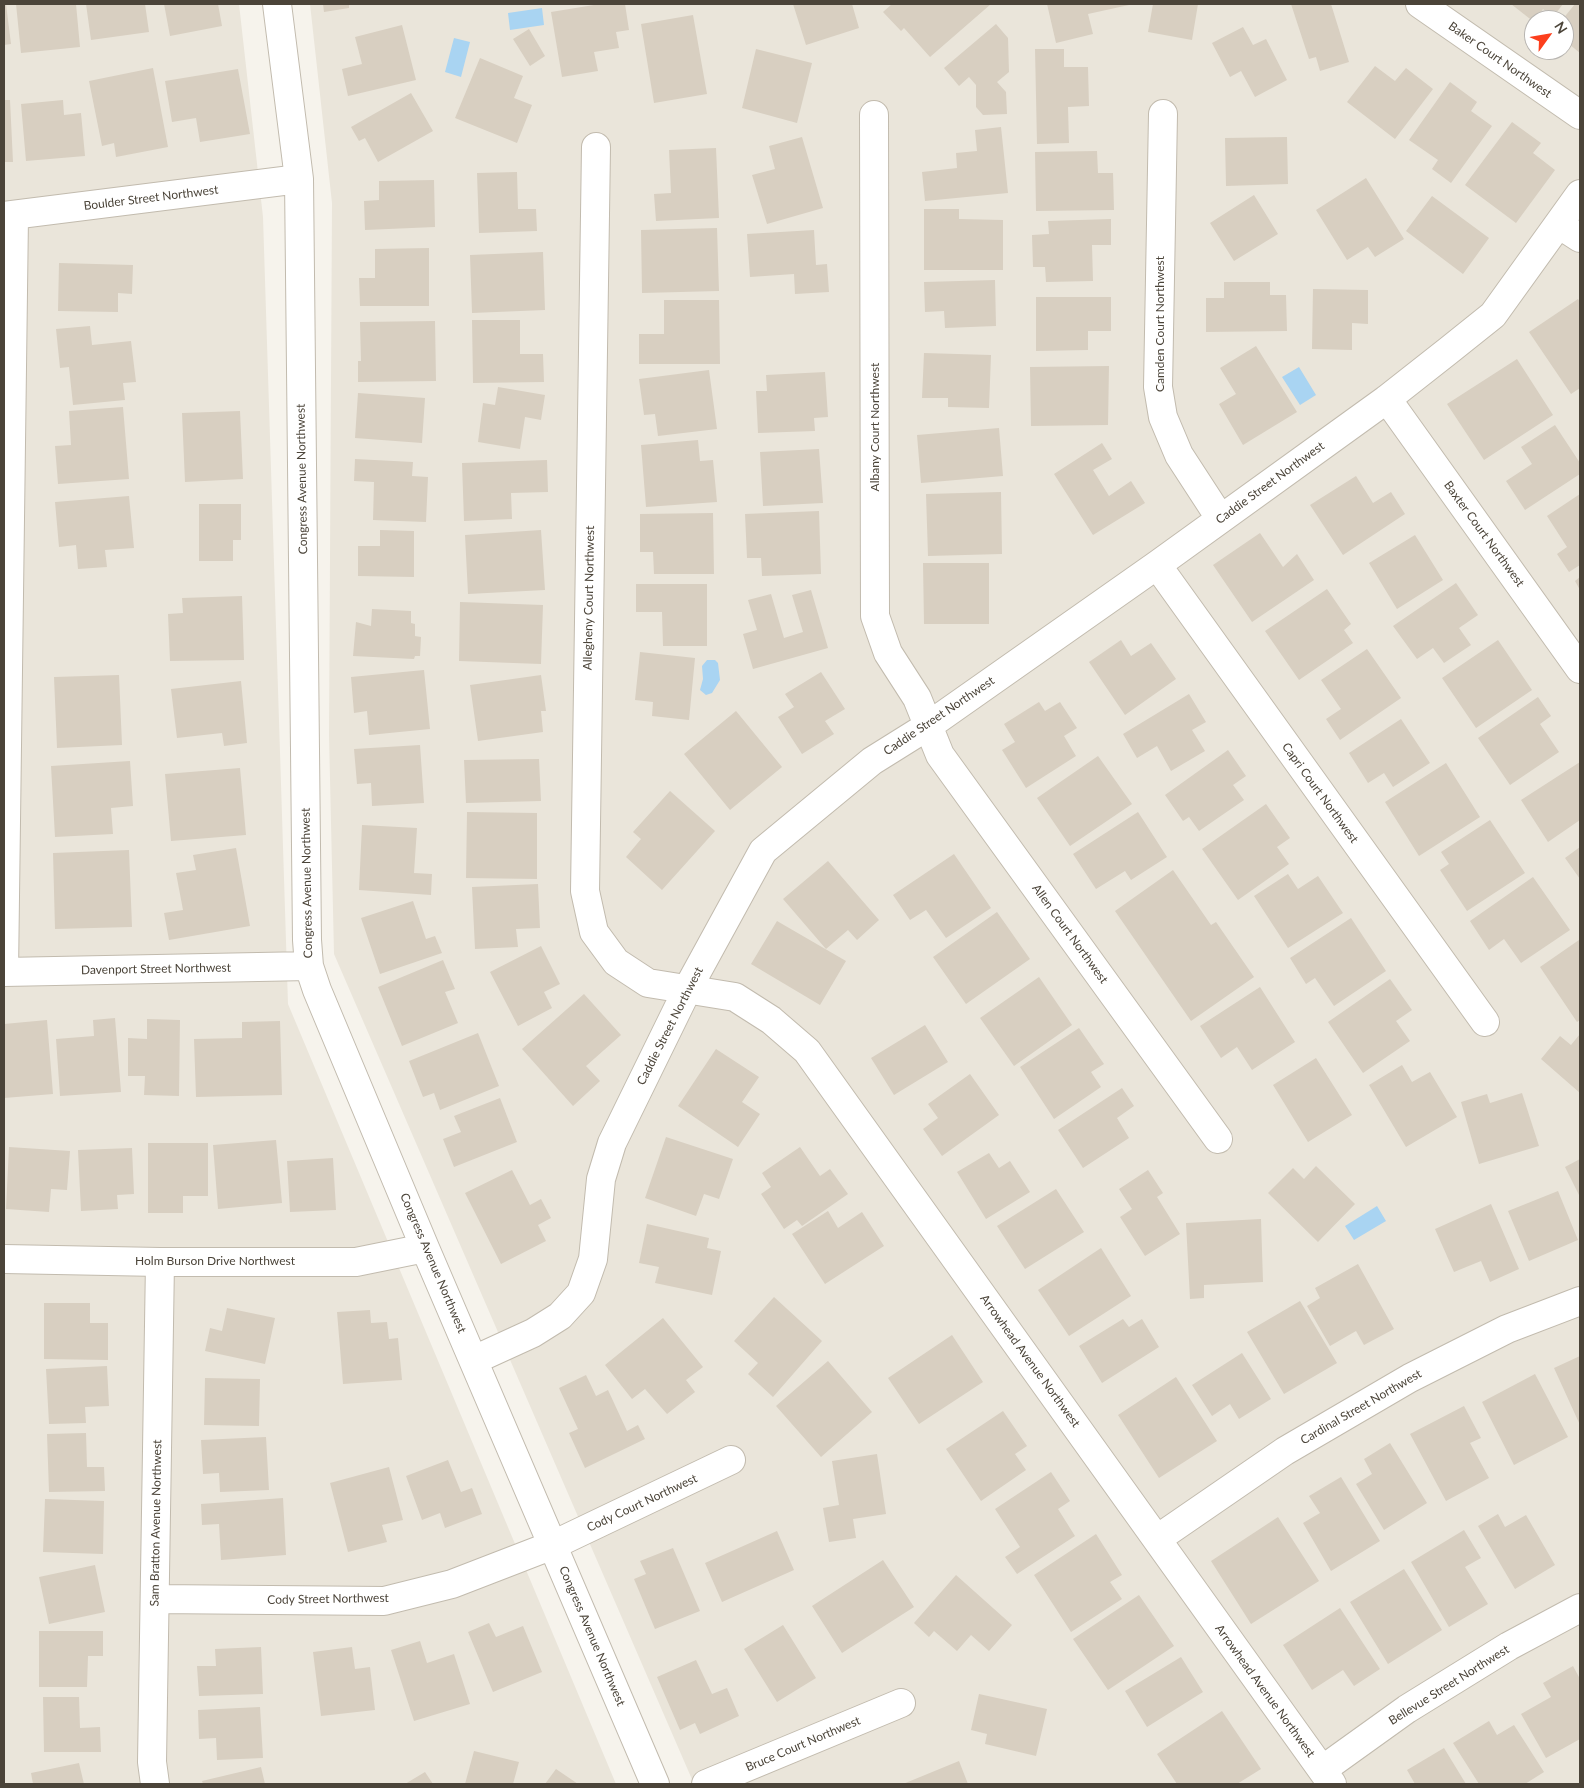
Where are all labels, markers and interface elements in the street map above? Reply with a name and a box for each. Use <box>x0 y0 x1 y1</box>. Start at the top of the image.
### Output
north arrow <box>1524 10 1574 60</box>
text: N <box>1551 18 1571 36</box>
street label: Baker Court Northwest <box>1446 19 1554 101</box>
street label: Boulder Street Northwest <box>83 183 219 213</box>
street label: Camden Court Northwest <box>1153 256 1167 392</box>
street label: Albany Court Northwest <box>868 363 882 491</box>
street label: Congress Avenue Northwest <box>293 404 311 554</box>
street label: Caddie Street Northwest <box>1213 439 1327 527</box>
street label: Baxter Court Northwest <box>1441 478 1527 590</box>
street label: Allegheny Court Northwest <box>581 526 597 670</box>
street label: Caddie Street Northwest <box>881 673 997 759</box>
street label: Capri Court Northwest <box>1279 740 1361 846</box>
street label: Congress Avenue Northwest <box>298 808 316 958</box>
street label: Allen Court Northwest <box>1029 882 1111 986</box>
street label: Davenport Street Northwest <box>81 960 231 978</box>
street label: Caddie Street Northwest <box>634 965 706 1087</box>
street label: Congress Avenue Northwest <box>397 1191 469 1335</box>
street label: Holm Burson Drive Northwest <box>135 1254 295 1268</box>
street label: Arrowhead Avenue Northwest <box>977 1292 1083 1430</box>
street label: Cardinal Street Northwest <box>1298 1366 1424 1448</box>
street label: Sam Bratton Avenue Northwest <box>147 1439 165 1607</box>
street label: Cody Court Northwest <box>585 1471 699 1535</box>
street label: Congress Avenue Northwest <box>556 1564 628 1708</box>
street label: Cody Street Northwest <box>267 1591 389 1607</box>
street label: Arrowhead Avenue Northwest <box>1212 1622 1318 1760</box>
street label: Bellevue Street Northwest <box>1386 1642 1512 1728</box>
street label: Bruce Court Northwest <box>744 1713 862 1775</box>

